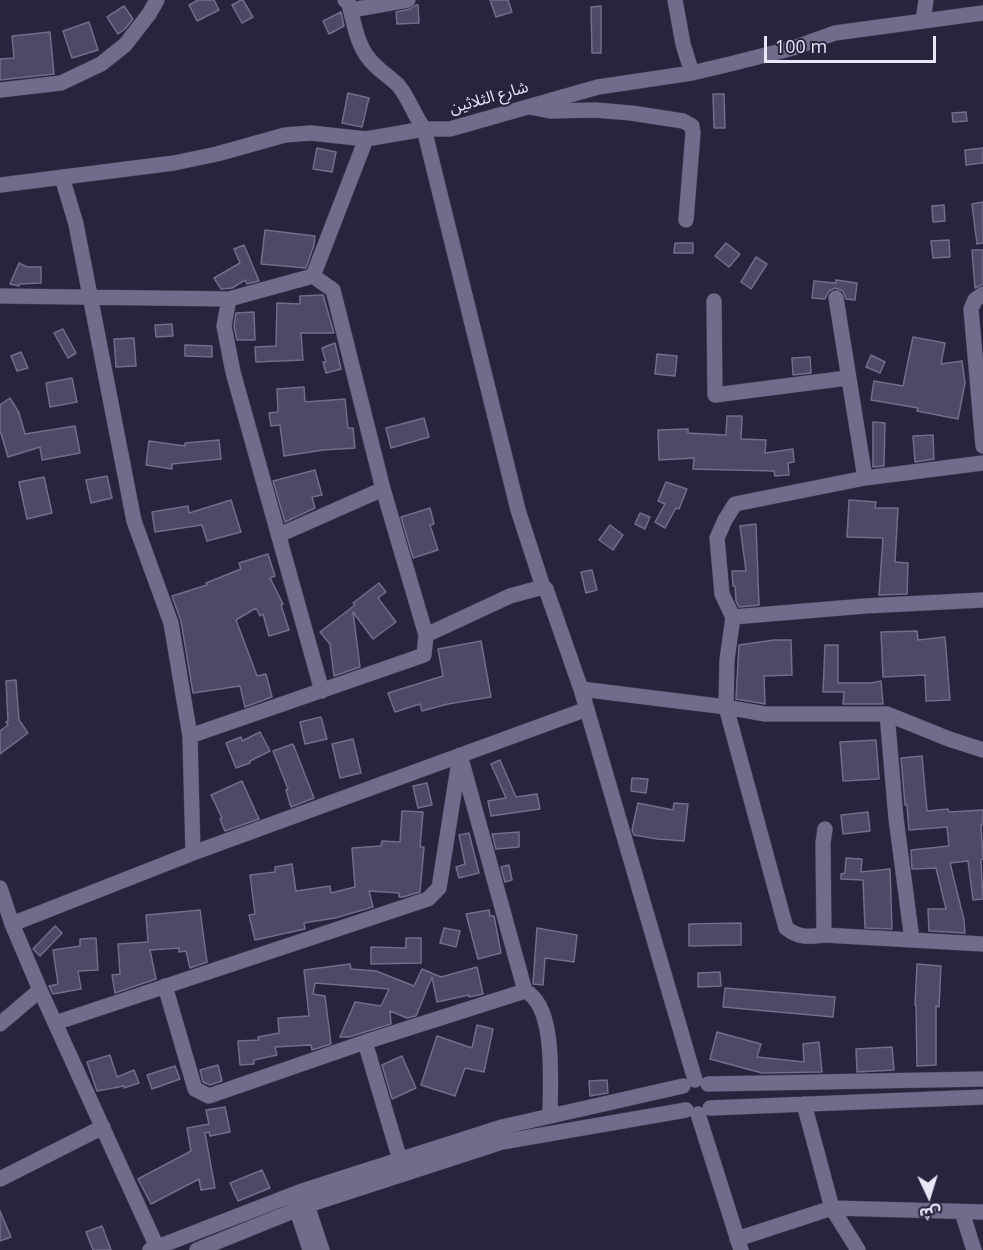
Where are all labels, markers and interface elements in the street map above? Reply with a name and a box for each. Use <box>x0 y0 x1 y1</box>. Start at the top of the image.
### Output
scale bar <box>767 24 940 62</box>
text: 100 m <box>775 34 827 58</box>
street label: شارع الثلاثين <box>447 78 531 118</box>
north arrow <box>899 1166 959 1226</box>
text: ش <box>919 1202 942 1226</box>

